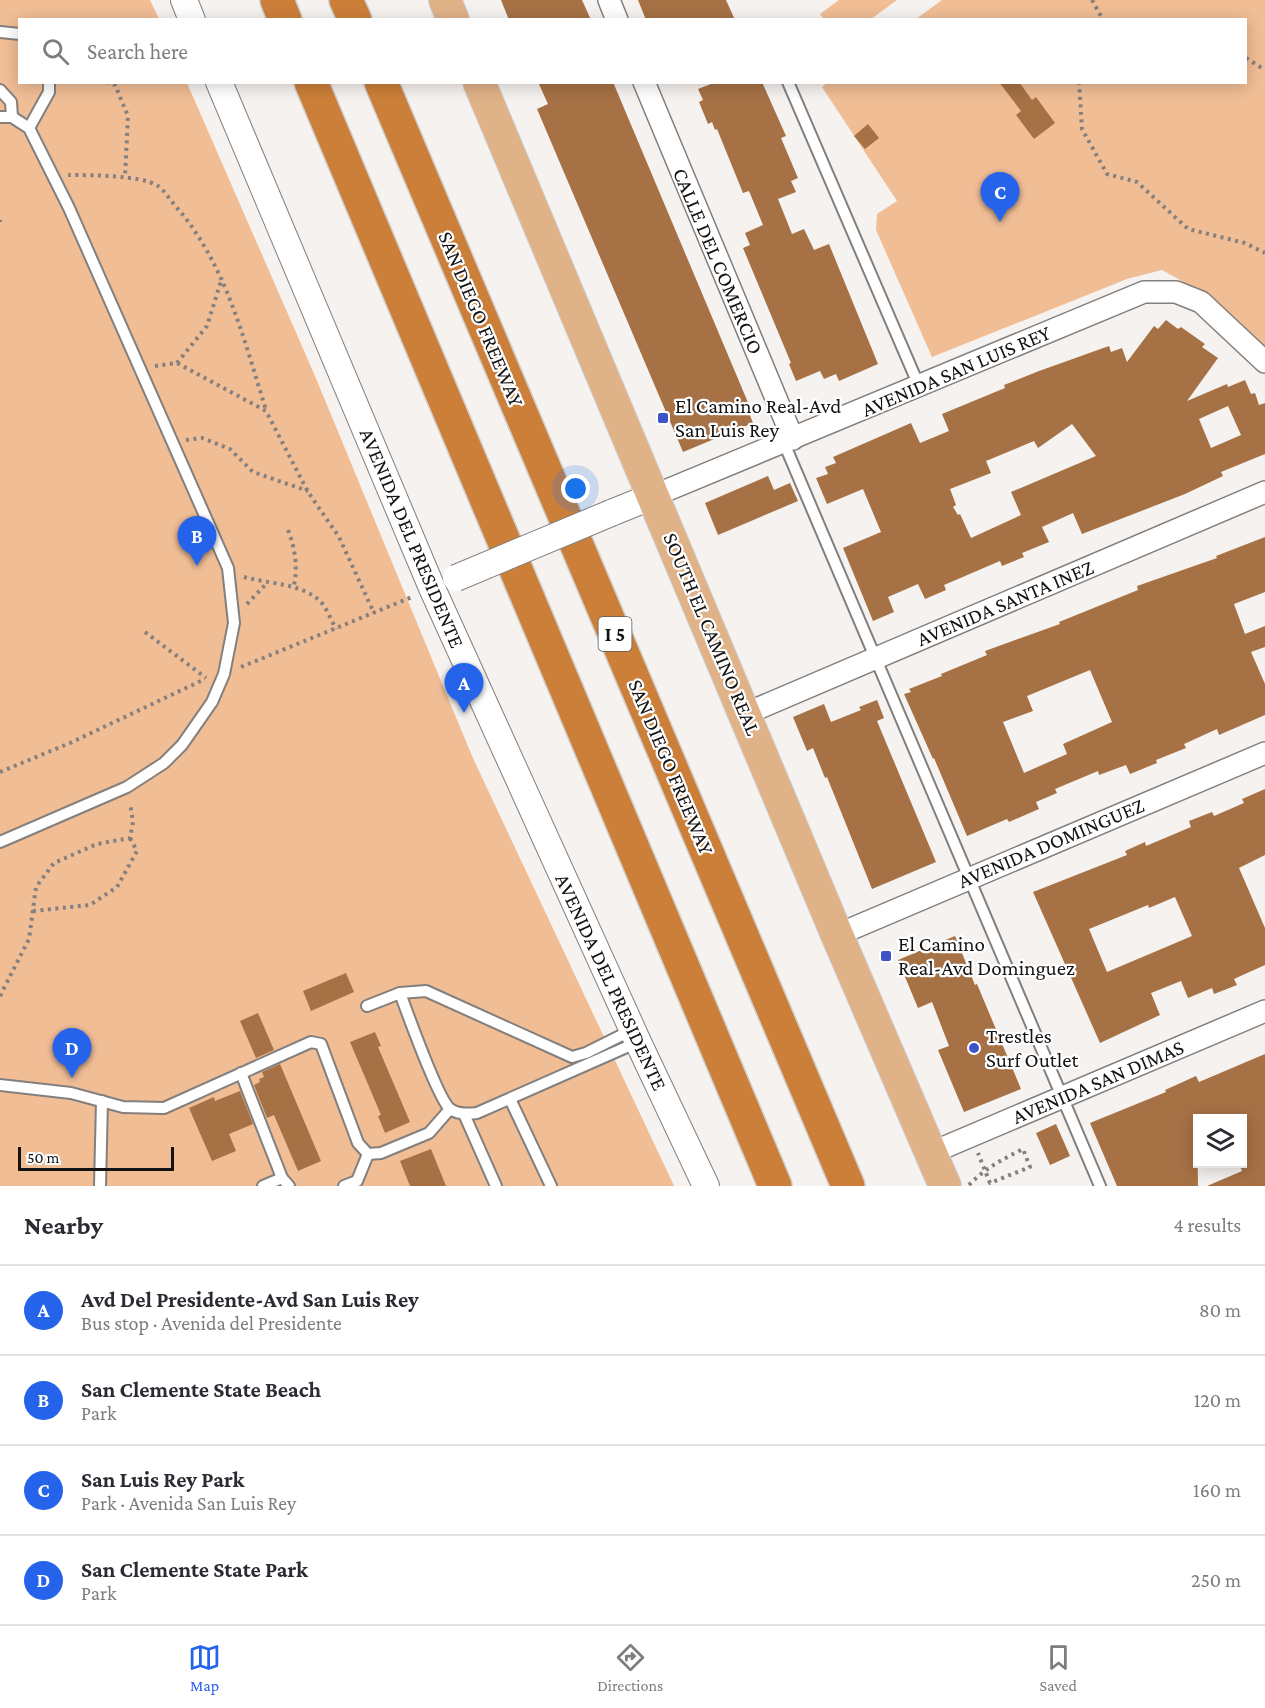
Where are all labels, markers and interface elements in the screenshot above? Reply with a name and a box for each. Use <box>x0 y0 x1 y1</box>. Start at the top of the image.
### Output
search box <box>18 18 1247 84</box>
icon: search <box>39 35 72 68</box>
text: Search here <box>87 39 188 64</box>
street label: CALLE DEL COMERCIO <box>668 164 768 358</box>
pin: C <box>980 172 1020 222</box>
street label: SAN DIEGO FREEWAY <box>433 228 529 411</box>
street label: AVENIDA SAN LUIS REY <box>858 320 1055 422</box>
place label: El Camino Real-Avd San Luis Rey <box>675 394 841 442</box>
marker: El Camino Real-Avd San Luis Rey <box>656 411 670 425</box>
street label: AVENIDA DEL PRESIDENTE <box>355 424 469 652</box>
your location <box>561 474 590 503</box>
pin: B <box>178 516 216 566</box>
street label: SOUTH EL CAMINO REAL <box>658 529 766 739</box>
street label: AVENIDA SANTA INEZ <box>913 555 1097 651</box>
road number: I 5 <box>598 617 632 651</box>
pin: A <box>444 664 484 713</box>
street label: SAN DIEGO FREEWAY <box>623 676 719 859</box>
street label: AVENIDA DOMINGUEZ <box>954 793 1148 893</box>
street label: AVENIDA DEL PRESIDENTE <box>550 870 672 1094</box>
place label: El Camino Real-Avd Dominguez <box>898 932 1075 980</box>
marker: El Camino Real-Avd Dominguez <box>879 949 893 963</box>
place label: Trestles Surf Outlet <box>986 1024 1079 1072</box>
pin: D <box>52 1028 92 1078</box>
street label: AVENIDA SAN DIMAS <box>1009 1035 1187 1129</box>
marker: Trestles Surf Outlet <box>967 1041 981 1055</box>
map controls <box>1193 1114 1247 1168</box>
button: layers <box>1193 1114 1247 1168</box>
scale bar <box>18 1144 174 1172</box>
text: 50 m <box>27 1149 59 1166</box>
text: Nearby <box>24 1211 103 1240</box>
text: 4 results <box>1174 1214 1241 1236</box>
text: Avd Del Presidente-Avd San Luis Rey <box>81 1287 419 1312</box>
text: A <box>38 1299 49 1321</box>
text: 80 m <box>1199 1299 1241 1321</box>
text: Bus stop · Avenida del Presidente <box>81 1312 342 1334</box>
text: San Clemente State Beach <box>81 1377 321 1402</box>
text: B <box>38 1389 49 1411</box>
text: 120 m <box>1194 1389 1241 1411</box>
text: Park <box>81 1402 117 1424</box>
text: San Luis Rey Park <box>81 1467 244 1492</box>
text: C <box>37 1479 50 1501</box>
text: 160 m <box>1193 1479 1241 1501</box>
text: Park · Avenida San Luis Rey <box>81 1492 296 1514</box>
text: San Clemente State Park <box>81 1557 308 1582</box>
text: D <box>37 1569 50 1591</box>
text: 250 m <box>1191 1569 1241 1591</box>
text: Park <box>81 1582 117 1604</box>
tab: Map <box>188 1641 221 1694</box>
tab: Directions <box>597 1641 663 1694</box>
tab: Saved <box>1039 1641 1077 1694</box>

